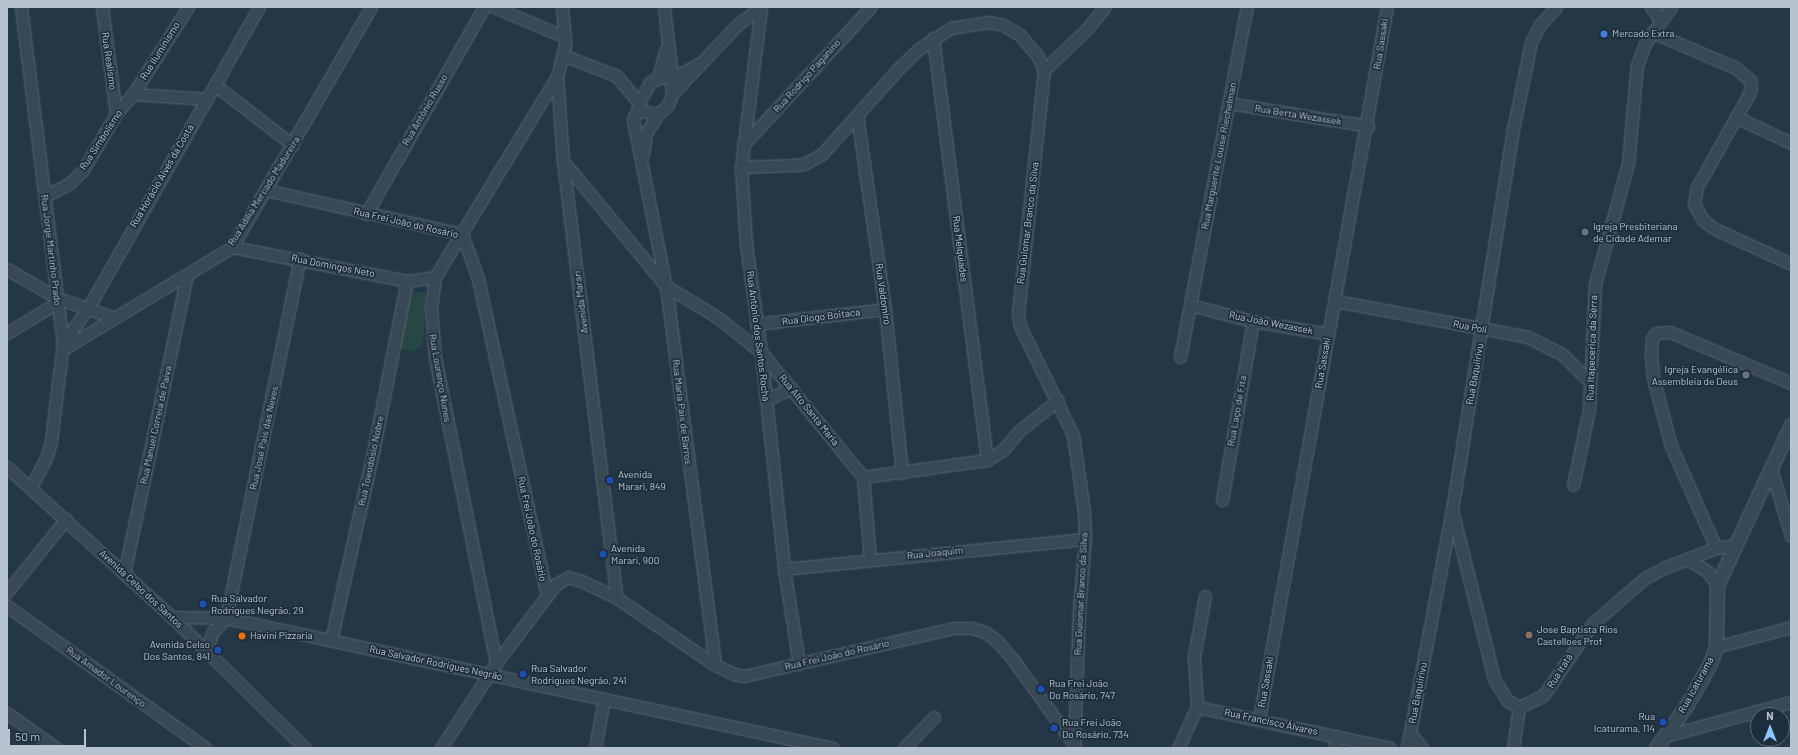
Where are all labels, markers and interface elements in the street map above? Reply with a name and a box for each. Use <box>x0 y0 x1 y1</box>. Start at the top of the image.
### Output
street label: Rua Sassaki <box>1371 18 1391 70</box>
street label: Rua Iluminismo <box>137 20 183 82</box>
place label: Mercado Extra <box>1612 28 1674 40</box>
marker: Mercado Extra <box>1599 29 1609 39</box>
street label: Rua Realismo <box>99 31 119 91</box>
street label: Rua Rodrigo Paganino <box>771 37 843 115</box>
street label: Rua Antônio Russo <box>400 72 450 148</box>
street label: Rua Marguerite Louise Riechelman <box>1199 81 1239 231</box>
street label: Rua Berta Wezassek <box>1254 102 1342 128</box>
street label: Rua Simbolismo <box>77 108 125 172</box>
street label: Rua Horácio Alves da Costa <box>128 122 196 230</box>
street label: Rua Adília Mercado Madureira <box>225 134 303 248</box>
street label: Rua Guiomar Branco da Silva <box>1015 161 1041 285</box>
street label: Rua Jorge Martinho Prado <box>38 194 64 306</box>
street label: Rua Frei João do Rosário <box>352 205 460 241</box>
street label: Rua Melquíades <box>950 215 970 283</box>
place label: Igreja Presbiteriana de Cidade Ademar <box>1593 220 1678 244</box>
marker: Igreja Presbiteriana de Cidade Ademar <box>1580 227 1590 237</box>
street label: Rua Domingos Neto <box>290 252 376 280</box>
street label: Rua Valdomiro <box>873 262 893 326</box>
street label: Avenida Marari <box>571 270 591 334</box>
street label: Rua Antônio dos Santos Rocha <box>744 270 772 402</box>
street label: Rua Itapecerica da Serra <box>1584 295 1600 401</box>
street label: Rua Diogo Boitaca <box>781 306 861 328</box>
street label: Rua João Wezassek <box>1228 309 1314 337</box>
street label: Rua Poli <box>1452 318 1488 336</box>
street label: Rua Lourenço Nunes <box>426 333 454 423</box>
street label: Rua Sassaki <box>1313 337 1333 389</box>
street label: Rua Baquiirivu <box>1464 342 1486 406</box>
street label: Rua Maria Pais de Barros <box>670 359 694 465</box>
place label: Igreja Evangélica Assembleia de Deus <box>1652 363 1738 386</box>
street label: Rua Manuel Correia de Paiva <box>138 365 174 485</box>
marker: Igreja Evangélica Assembleia de Deus <box>1741 370 1751 380</box>
street label: Rua Alto Santa Maria <box>776 372 842 448</box>
street label: Rua Laço de Fita <box>1225 375 1249 447</box>
street label: Rua José Pais das Neves <box>247 385 281 491</box>
street label: Rua Toeodósio Nobre <box>356 415 386 507</box>
place label: Avenida Marari, 849 <box>618 468 666 492</box>
street label: Rua Frei João do Rosário <box>515 475 549 583</box>
marker: Avenida Marari, 849 <box>605 475 615 485</box>
street label: Rua Guiomar Branco da Silva <box>1072 532 1090 656</box>
place label: Avenida Marari, 900 <box>611 542 659 566</box>
street label: Rua Joaquim <box>906 544 964 562</box>
street label: Avenida Celso dos Santos <box>97 547 185 631</box>
marker: Avenida Marari, 900 <box>598 549 608 559</box>
place label: Rua Salvador Rodrigues Negrão, 29 <box>211 592 304 616</box>
marker: Rua Salvador Rodrigues Negrão, 29 <box>198 599 208 609</box>
place label: Jose Baptista Rios Castelloes Prof <box>1537 623 1618 646</box>
place label: Havini Pizzaria <box>250 630 313 642</box>
marker: Jose Baptista Rios Castelloes Prof <box>1524 630 1534 640</box>
marker: Havini Pizzaria <box>237 631 247 641</box>
street label: Rua Frei João do Rosário <box>783 637 891 673</box>
place label: Avenida Celso Dos Santos, 841 <box>144 638 210 662</box>
street label: Rua Salvador Rodrigues Negrão <box>368 643 504 683</box>
street label: Rua Amador Lourenço <box>64 644 148 710</box>
marker: Avenida Celso Dos Santos, 841 <box>213 645 223 655</box>
street label: Rua Itatá <box>1545 651 1575 691</box>
street label: Rua Icaturama <box>1676 655 1716 715</box>
street label: Rua Sassaki <box>1256 656 1276 708</box>
street label: Rua Baquiirivu <box>1406 661 1430 725</box>
place label: Rua Salvador Rodrigues Negrão, 241 <box>531 662 626 686</box>
marker: Rua Salvador Rodrigues Negrão, 241 <box>518 669 528 679</box>
place label: Rua Frei João Do Rosário, 747 <box>1049 677 1115 700</box>
marker: Rua Frei João Do Rosário, 747 <box>1036 684 1046 694</box>
street label: Rua Francisco Álvares <box>1223 706 1319 738</box>
north arrow <box>1750 707 1790 747</box>
text: N <box>1766 709 1774 722</box>
place label: Rua Icaturama, 114 <box>1594 710 1655 734</box>
place label: Rua Frei João Do Rosário, 734 <box>1062 716 1129 740</box>
marker: Rua Icaturama, 114 <box>1658 717 1668 727</box>
scale bar <box>10 721 88 747</box>
marker: Rua Frei João Do Rosário, 734 <box>1049 723 1059 733</box>
text: 50 m <box>15 729 40 743</box>

